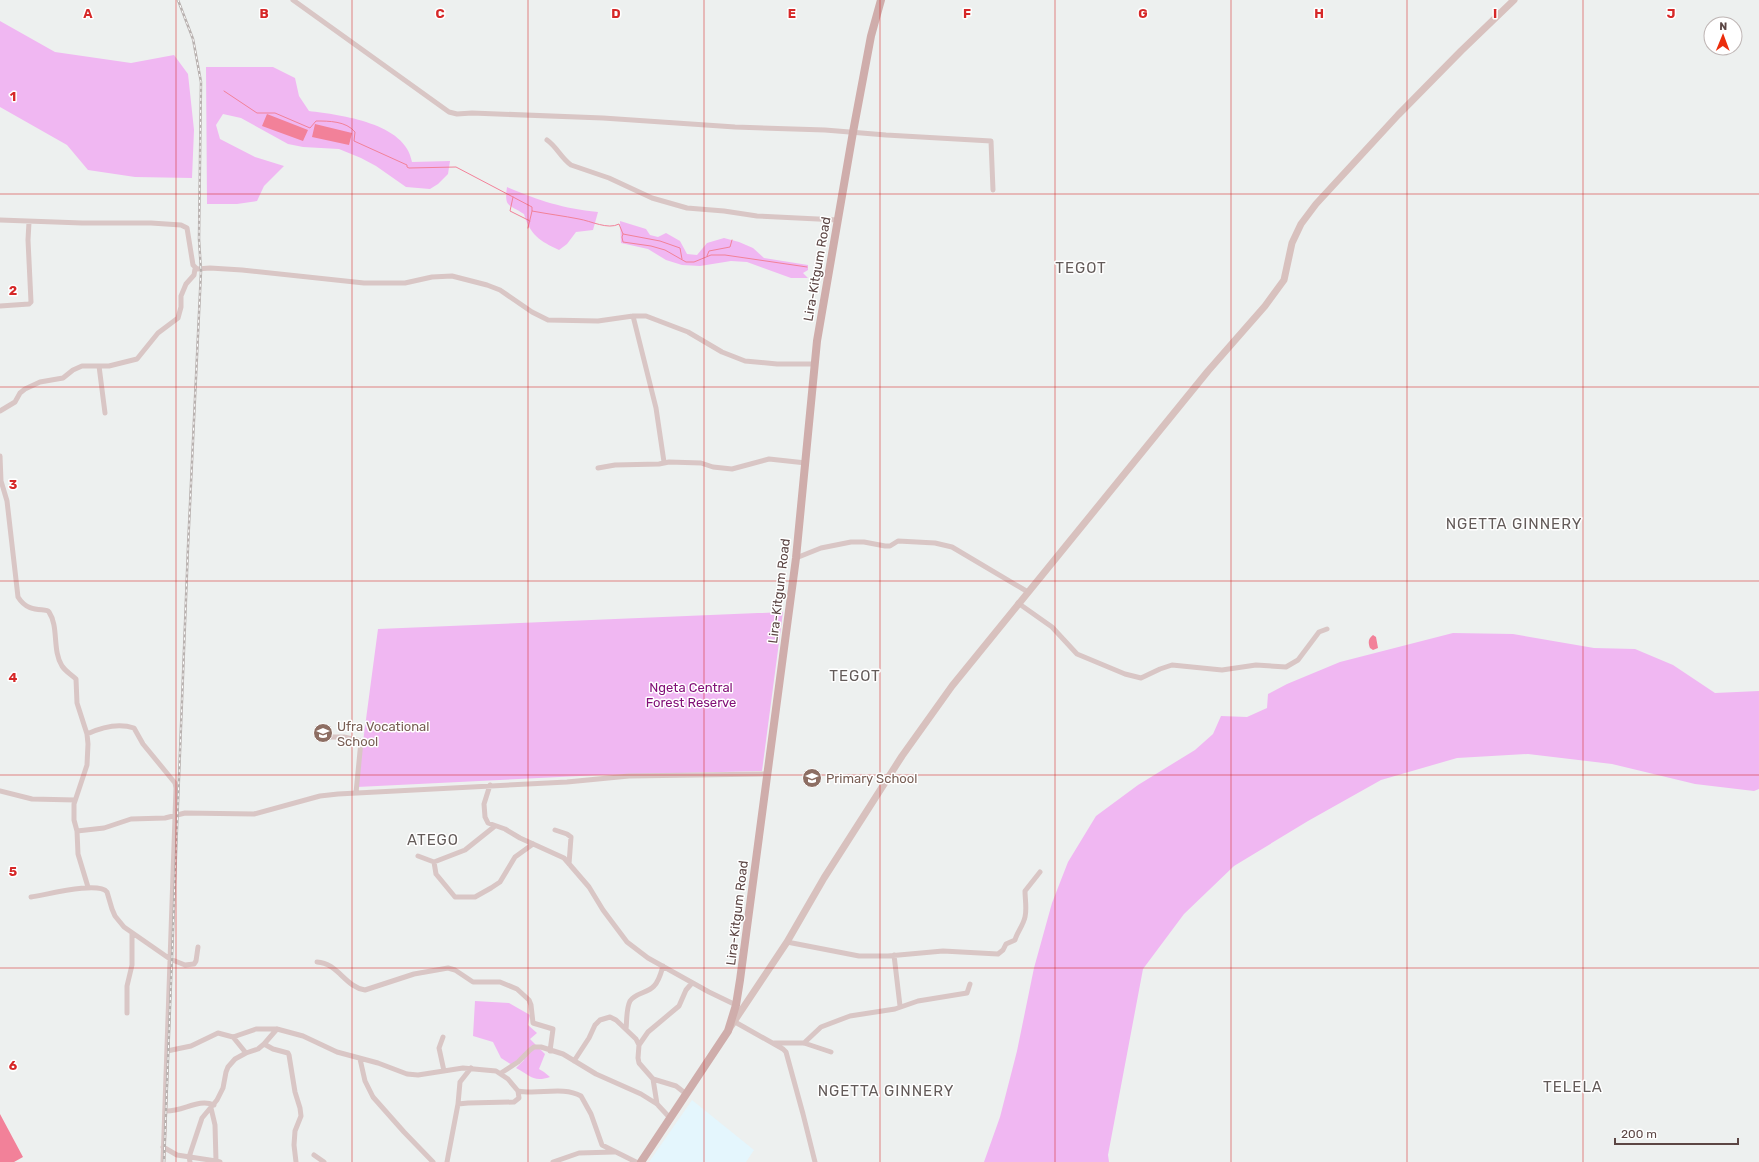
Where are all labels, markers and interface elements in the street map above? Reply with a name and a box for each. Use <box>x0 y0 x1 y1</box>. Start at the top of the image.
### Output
text: A <box>83 6 93 21</box>
text: B <box>259 6 269 21</box>
text: C <box>435 6 445 21</box>
text: D <box>611 6 621 21</box>
text: E <box>788 6 796 21</box>
text: F <box>963 6 971 21</box>
text: G <box>1138 6 1148 21</box>
text: H <box>1314 6 1324 21</box>
text: I <box>1493 6 1497 21</box>
text: J <box>1667 6 1675 21</box>
north arrow <box>1703 16 1743 56</box>
text: N <box>1719 20 1727 33</box>
text: 1 <box>10 89 16 104</box>
street label: Lira-Kitgum Road <box>800 216 835 323</box>
district label: TEGOT <box>1055 259 1107 277</box>
text: 2 <box>9 283 17 298</box>
text: 3 <box>9 477 18 492</box>
district label: NGETTA GINNERY <box>1446 515 1582 533</box>
street label: Lira-Kitgum Road <box>765 538 794 645</box>
district label: TEGOT <box>829 667 881 685</box>
text: 4 <box>9 670 18 685</box>
park label: Ngeta Central Forest Reserve <box>646 680 736 710</box>
place label: Ufra Vocational School <box>337 719 429 749</box>
school or university icon: Ufra Vocational School <box>312 722 334 744</box>
school or university icon: Primary School <box>801 767 823 789</box>
place label: Primary School <box>826 771 917 786</box>
district label: ATEGO <box>407 831 459 849</box>
street label: Lira-Kitgum Road <box>723 860 752 967</box>
text: 5 <box>9 864 17 879</box>
text: 6 <box>9 1058 18 1073</box>
district label: TELELA <box>1543 1078 1603 1096</box>
district label: NGETTA GINNERY <box>818 1082 954 1100</box>
scale bar <box>1615 1120 1738 1146</box>
text: 200 m <box>1621 1127 1657 1141</box>

